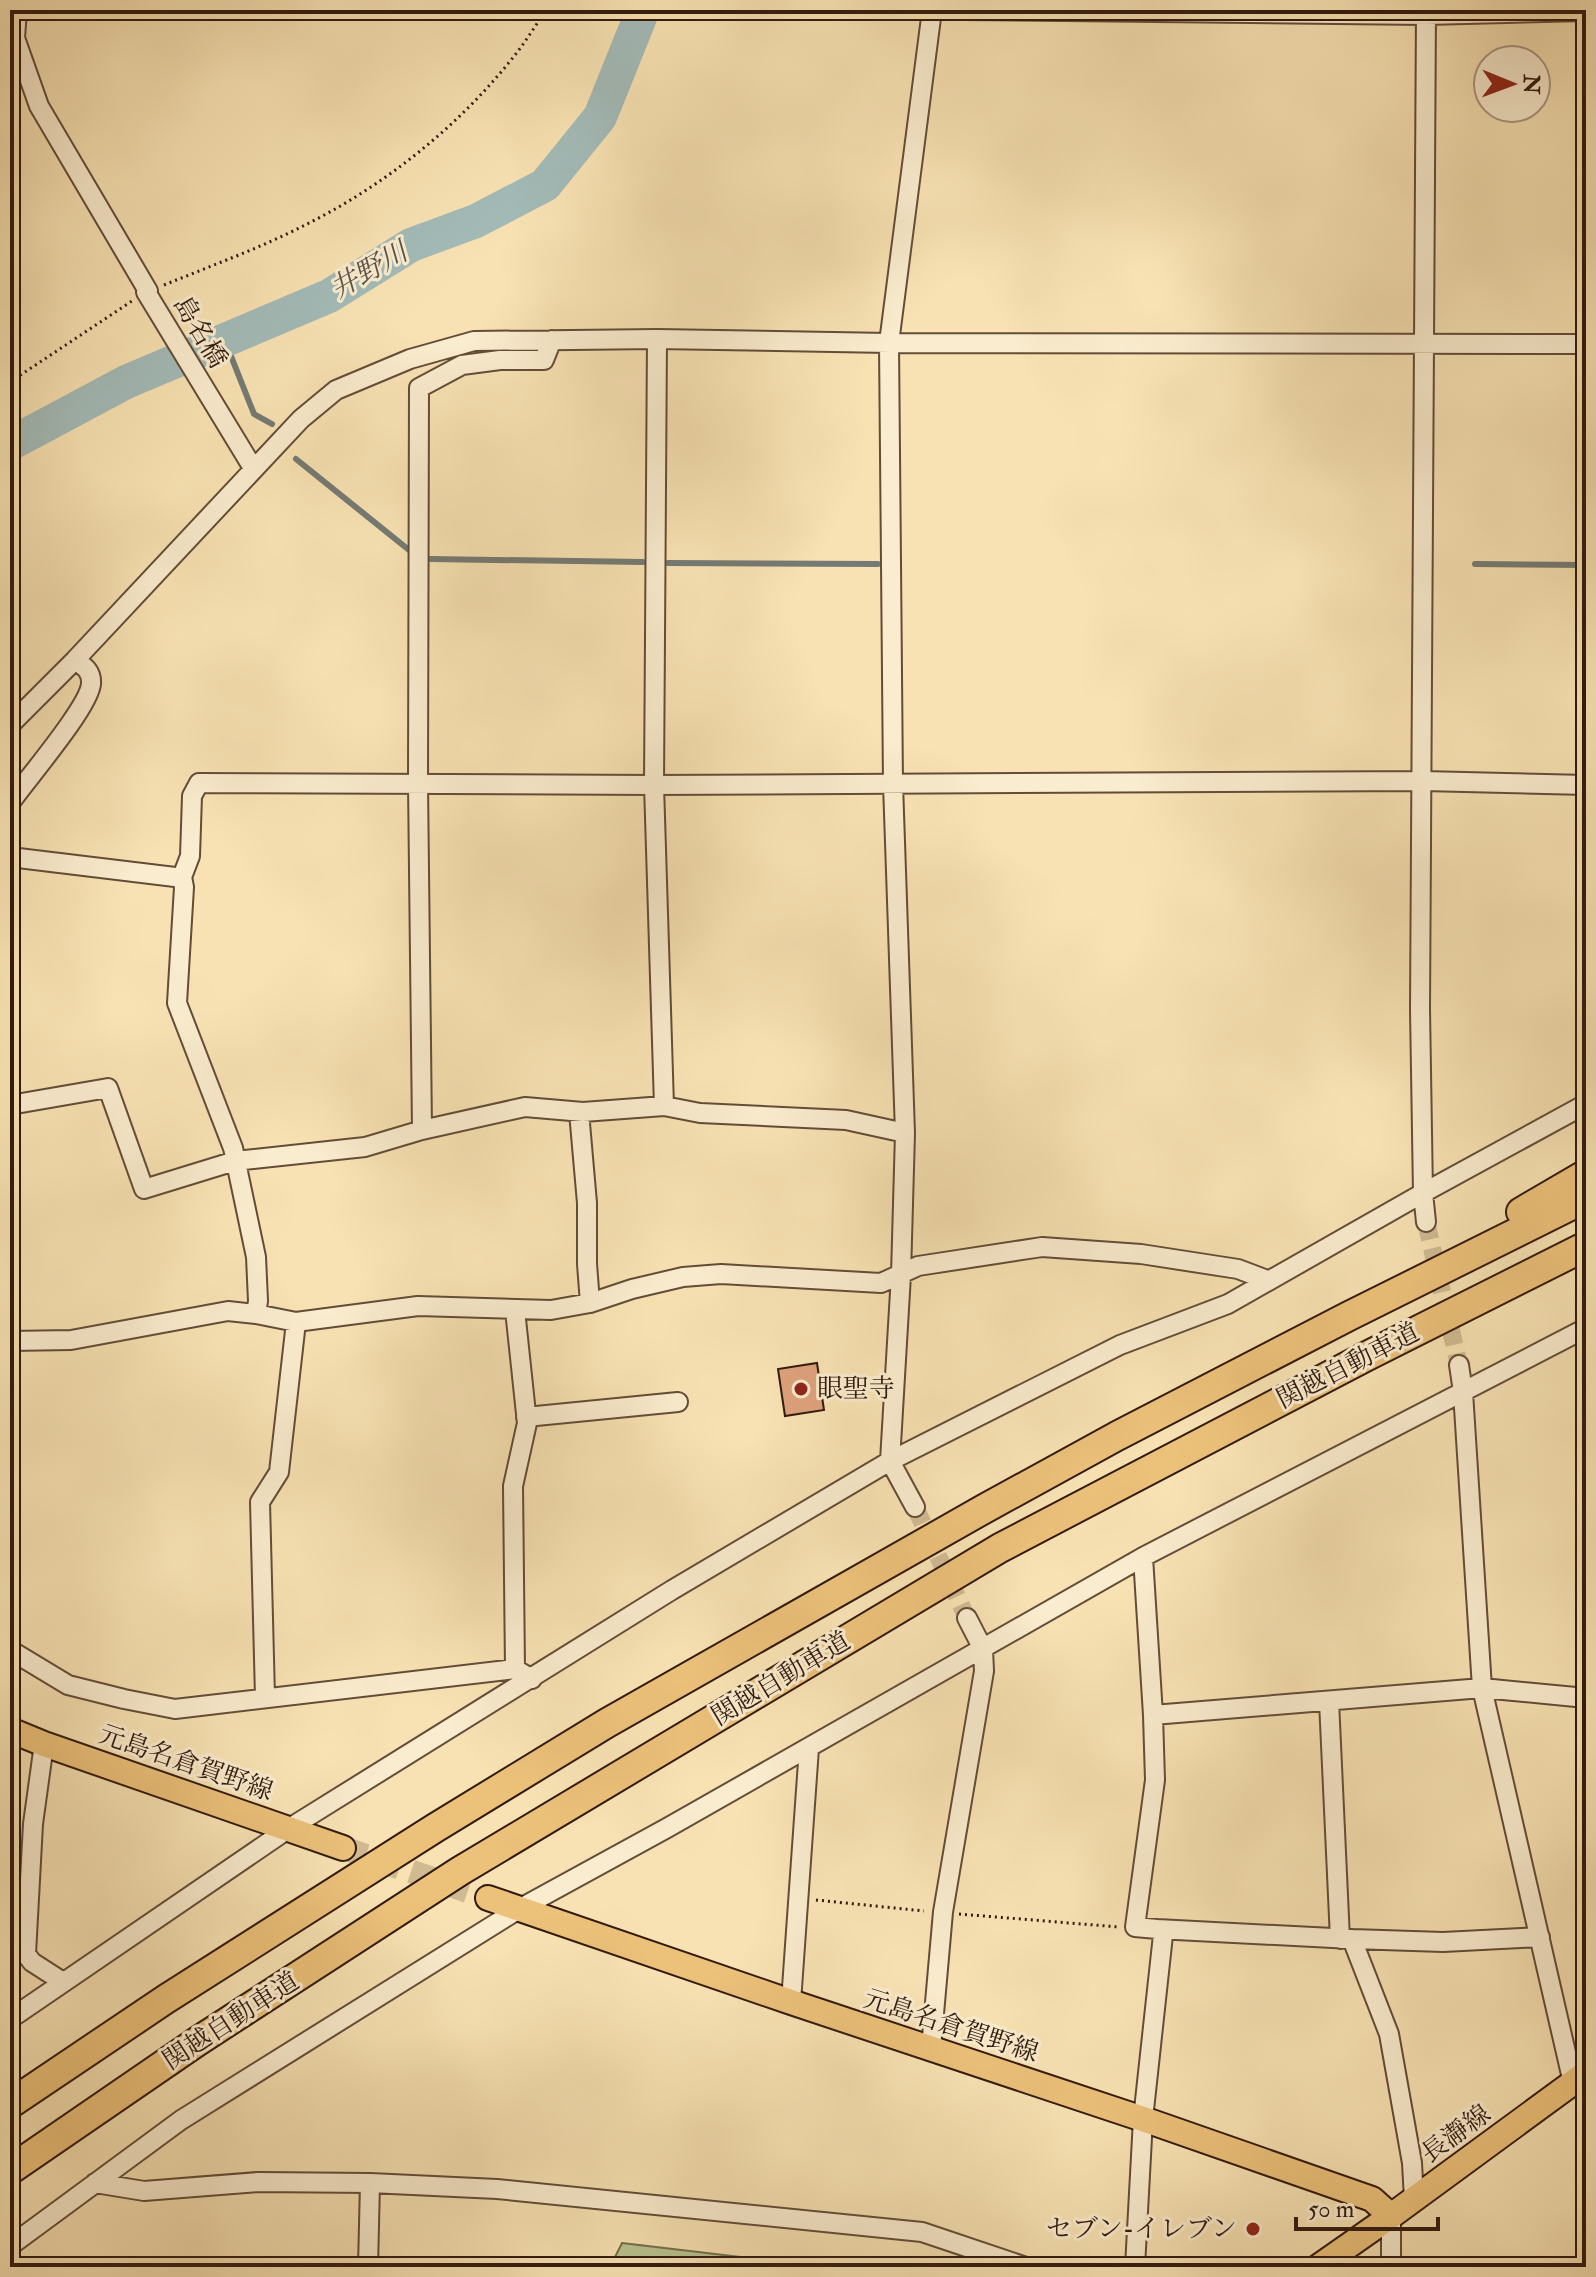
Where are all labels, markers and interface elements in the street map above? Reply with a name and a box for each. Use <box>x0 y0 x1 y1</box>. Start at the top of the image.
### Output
north arrow <box>1472 44 1552 124</box>
text: N <box>1517 73 1545 95</box>
water label: 井野川 <box>324 233 417 307</box>
street label: 島名橋 <box>166 290 234 374</box>
street label: 関越自動車道 <box>1271 1316 1425 1416</box>
place label: 眼聖寺 <box>817 1373 895 1405</box>
marker: 眼聖寺 <box>792 1380 810 1398</box>
street label: 関越自動車道 <box>706 1625 856 1733</box>
street label: 元島名倉賀野線 <box>95 1718 277 1808</box>
street label: 関越自動車道 <box>157 1965 305 2077</box>
street label: 元島名倉賀野線 <box>860 1983 1042 2069</box>
street label: 長瀞線 <box>1415 2098 1497 2170</box>
scale bar <box>1296 2181 1438 2231</box>
text: 50 m <box>1308 2194 1355 2225</box>
place label: セブン-イレブン <box>1046 2213 1237 2245</box>
marker: セブン-イレブン <box>1244 2220 1262 2238</box>

